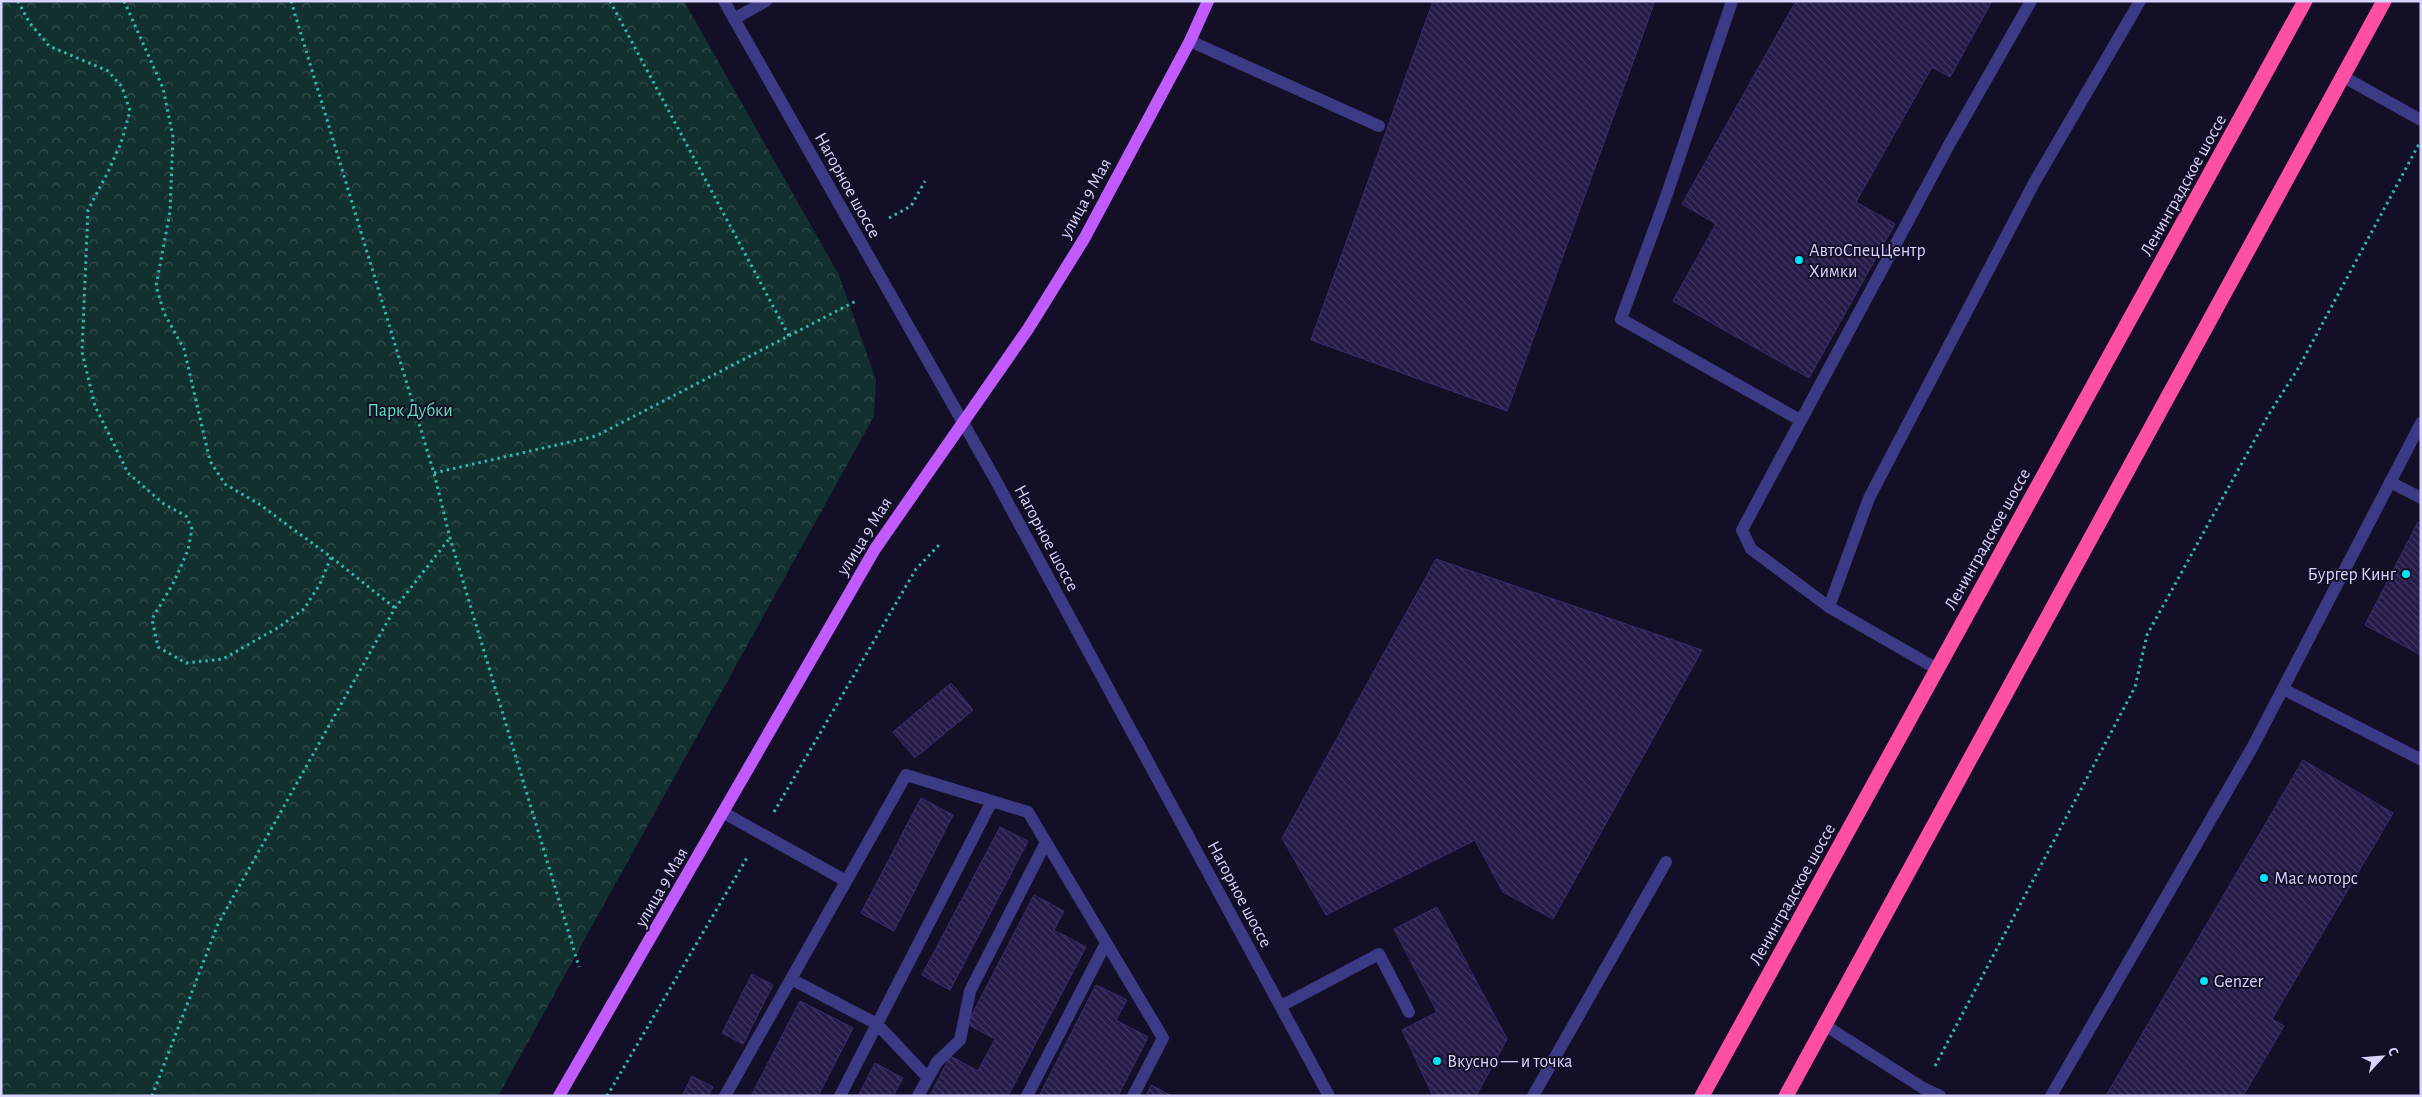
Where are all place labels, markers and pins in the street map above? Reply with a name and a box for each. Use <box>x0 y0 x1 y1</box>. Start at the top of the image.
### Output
place label: АвтоСпецЦентр Химки <box>1809 242 1926 281</box>
marker: АвтоСпецЦентр Химки <box>1793 254 1805 266</box>
place label: Бургер Кинг <box>2308 566 2397 584</box>
marker: Бургер Кинг <box>2400 568 2412 580</box>
place label: Мас моторс <box>2274 870 2358 888</box>
marker: Мас моторс <box>2258 872 2270 884</box>
place label: Genzer <box>2214 973 2263 991</box>
marker: Genzer <box>2198 975 2210 987</box>
place label: Вкусно — и точка <box>1447 1053 1573 1071</box>
marker: Вкусно — и точка <box>1431 1055 1443 1067</box>

